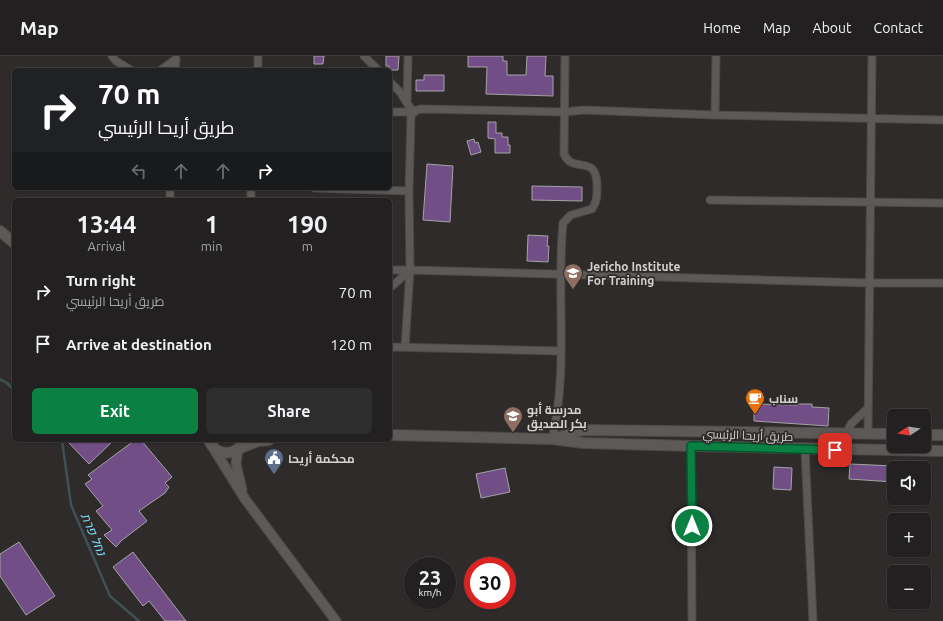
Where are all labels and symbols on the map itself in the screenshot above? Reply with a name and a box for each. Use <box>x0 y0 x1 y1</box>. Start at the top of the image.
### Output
place label: Jericho Institute For Training <box>587 260 680 287</box>
school or university icon: Jericho Institute For Training <box>562 262 584 290</box>
cafe icon: سناب <box>744 387 766 415</box>
place label: سناب <box>769 392 798 406</box>
place label: مدرسة أبو بكر الصديق <box>527 402 587 432</box>
school or university icon: مدرسة أبو بكر الصديق <box>502 405 524 433</box>
north arrow <box>887 409 931 453</box>
street label: طريق أريحا الرئيسي <box>702 426 794 447</box>
pin <box>818 433 852 467</box>
public building icon: محكمة أريحا <box>263 447 285 475</box>
place label: محكمة أريحا <box>288 451 355 467</box>
position arrow <box>671 505 713 547</box>
water label: נחל פרת <box>79 511 110 559</box>
speed limit sign: 30 <box>464 557 516 609</box>

